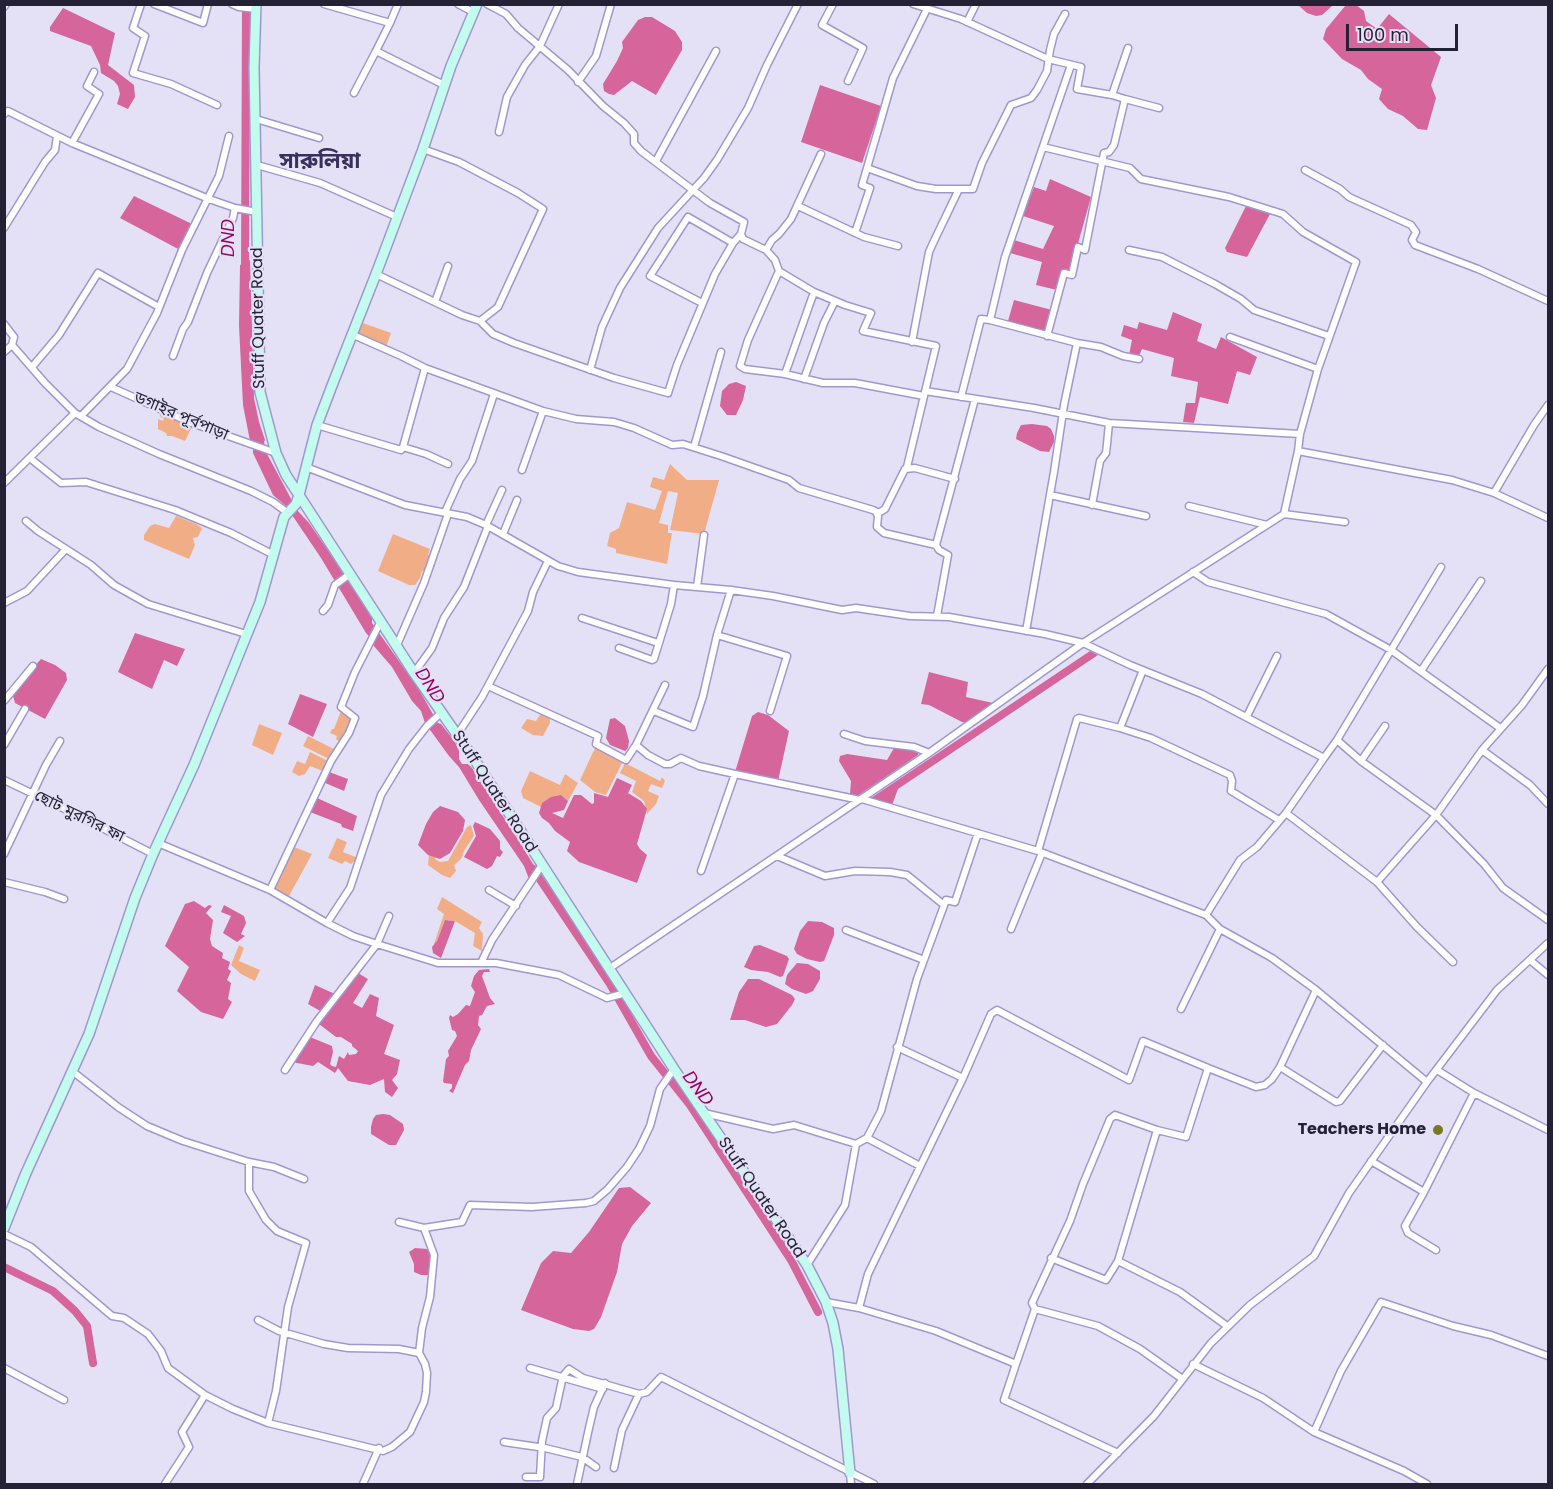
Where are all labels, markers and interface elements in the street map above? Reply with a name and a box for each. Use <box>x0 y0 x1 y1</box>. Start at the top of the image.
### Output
scale bar <box>1349 12 1462 50</box>
text: 100 m <box>1357 22 1409 47</box>
district label: সারুলিয়া <box>279 149 361 175</box>
water label: DND <box>218 219 240 257</box>
street label: Stuff Quater Road <box>248 247 270 389</box>
street label: ডগাইর পূর্বপাড়া <box>131 388 231 446</box>
water label: DND <box>410 664 448 708</box>
street label: Stuff Quater Road <box>447 727 541 857</box>
street label: ছোট মুরগির ফা <box>31 787 127 847</box>
water label: DND <box>677 1067 717 1111</box>
place label: Teachers Home <box>1298 1120 1426 1140</box>
marker: Teachers Home <box>1431 1123 1445 1137</box>
street label: Stuff Quater Road <box>713 1134 809 1262</box>

